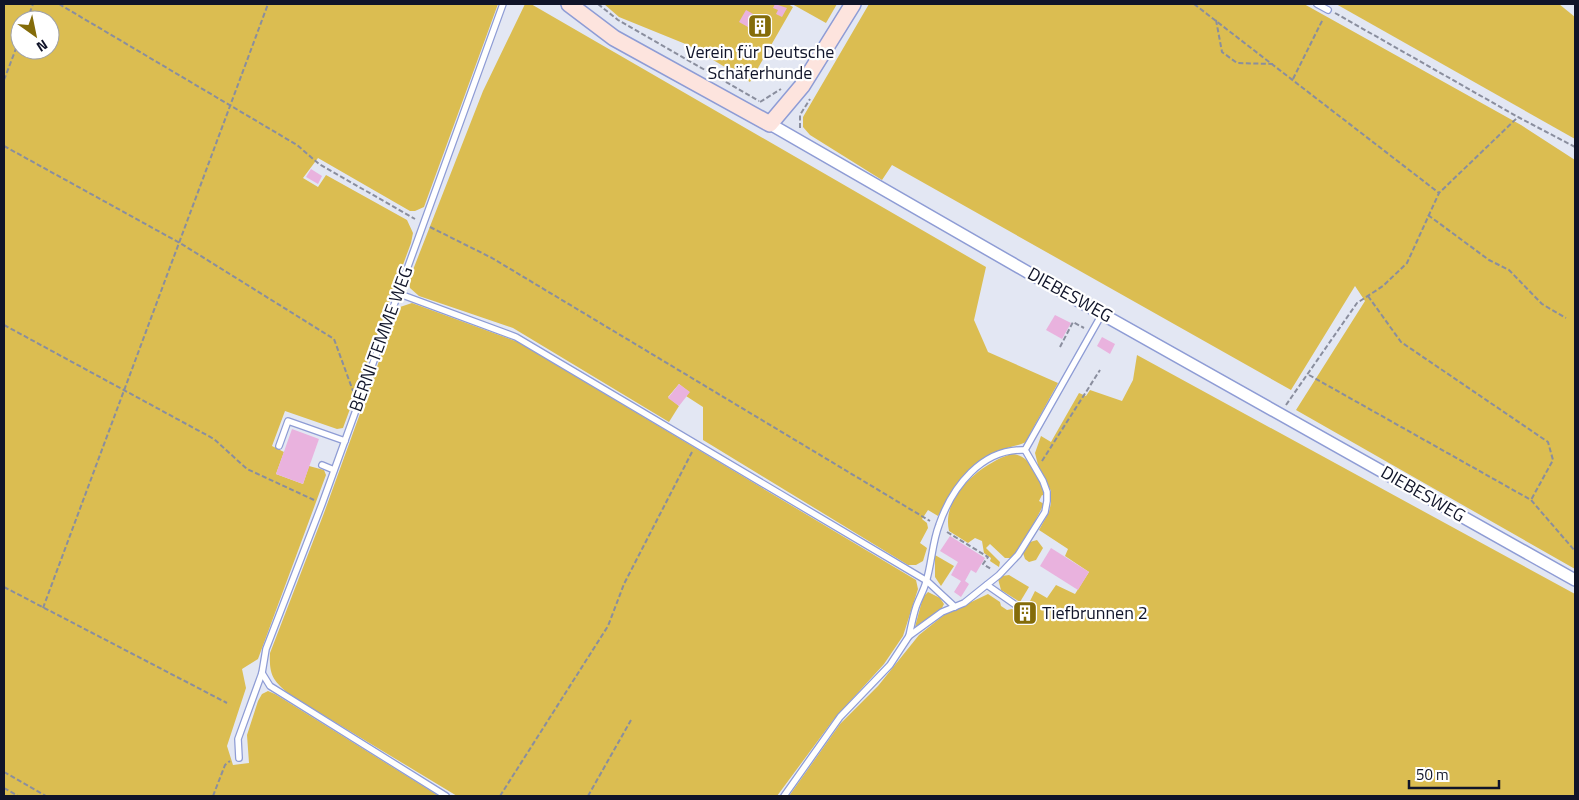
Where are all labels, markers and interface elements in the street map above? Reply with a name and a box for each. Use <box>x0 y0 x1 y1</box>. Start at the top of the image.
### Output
north arrow <box>10 10 60 60</box>
building icon: Verein für Deutsche Schäferhunde <box>747 13 773 39</box>
text: N <box>33 35 52 58</box>
place label: Verein für Deutsche Schäferhunde <box>686 38 834 86</box>
street label: DIEBESWEG <box>1023 260 1118 329</box>
street label: BERNI TEMME WEG <box>342 262 419 415</box>
street label: DIEBESWEG <box>1376 458 1471 529</box>
place label: Tiefbrunnen 2 <box>1042 599 1148 626</box>
building icon: Tiefbrunnen 2 <box>1012 600 1038 626</box>
scale bar <box>1409 758 1499 790</box>
text: 50 m <box>1416 763 1449 786</box>

